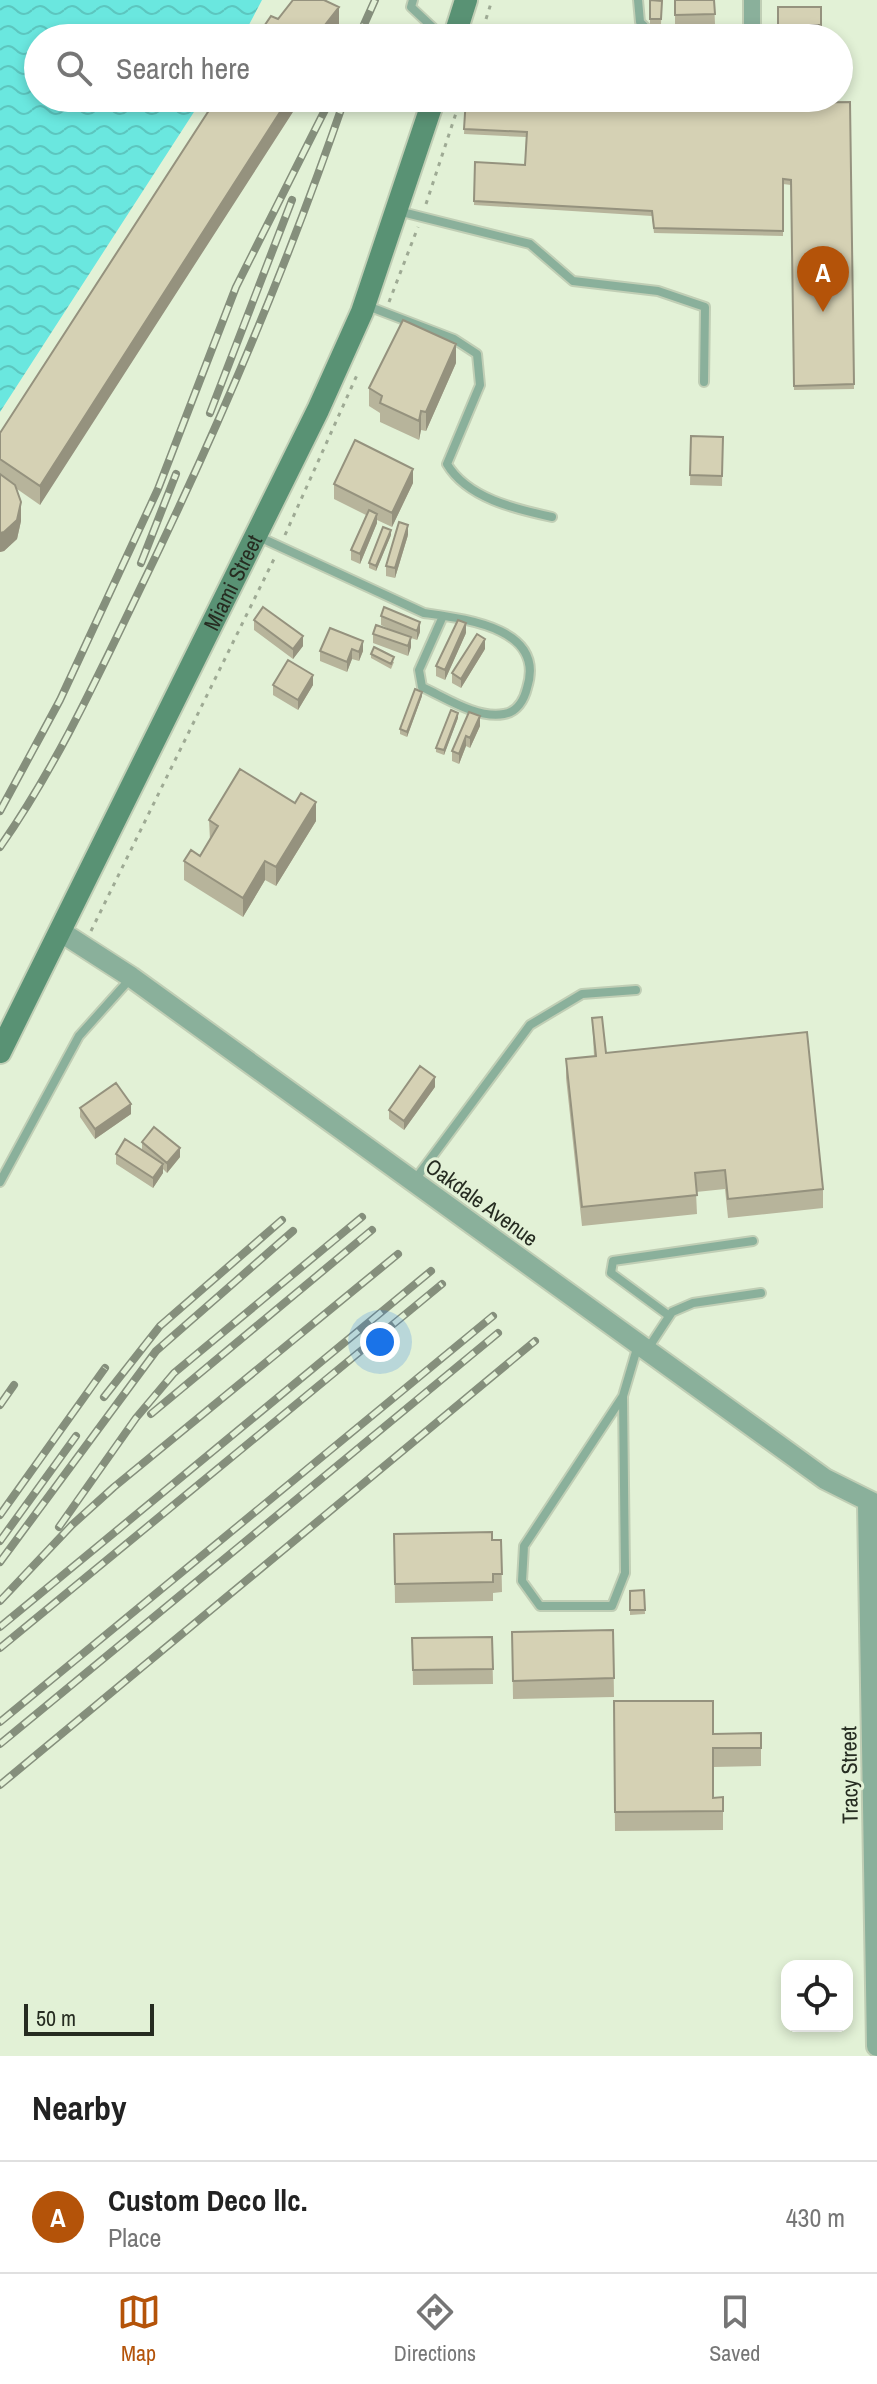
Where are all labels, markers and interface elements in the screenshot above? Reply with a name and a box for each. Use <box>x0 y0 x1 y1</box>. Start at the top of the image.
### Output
search box <box>24 24 853 112</box>
icon: search <box>52 46 96 90</box>
text: Search here <box>116 48 250 88</box>
pin: A <box>797 246 849 312</box>
street label: Miami Street <box>196 529 269 635</box>
street label: Oakdale Avenue <box>420 1151 544 1253</box>
your location <box>360 1322 400 1362</box>
street label: Tracy Street <box>833 1726 865 1824</box>
map controls <box>781 1960 853 2032</box>
button: locate <box>781 1960 853 2032</box>
scale bar <box>24 2000 154 2036</box>
text: 50 m <box>36 2003 76 2033</box>
text: Nearby <box>32 2085 127 2131</box>
text: Custom Deco llc. <box>108 2180 308 2220</box>
text: A <box>50 2200 66 2235</box>
text: 430 m <box>786 2200 845 2235</box>
text: Place <box>108 2220 161 2255</box>
tab: Map <box>117 2290 161 2368</box>
tab: Directions <box>394 2290 476 2368</box>
tab: Saved <box>709 2290 760 2368</box>

